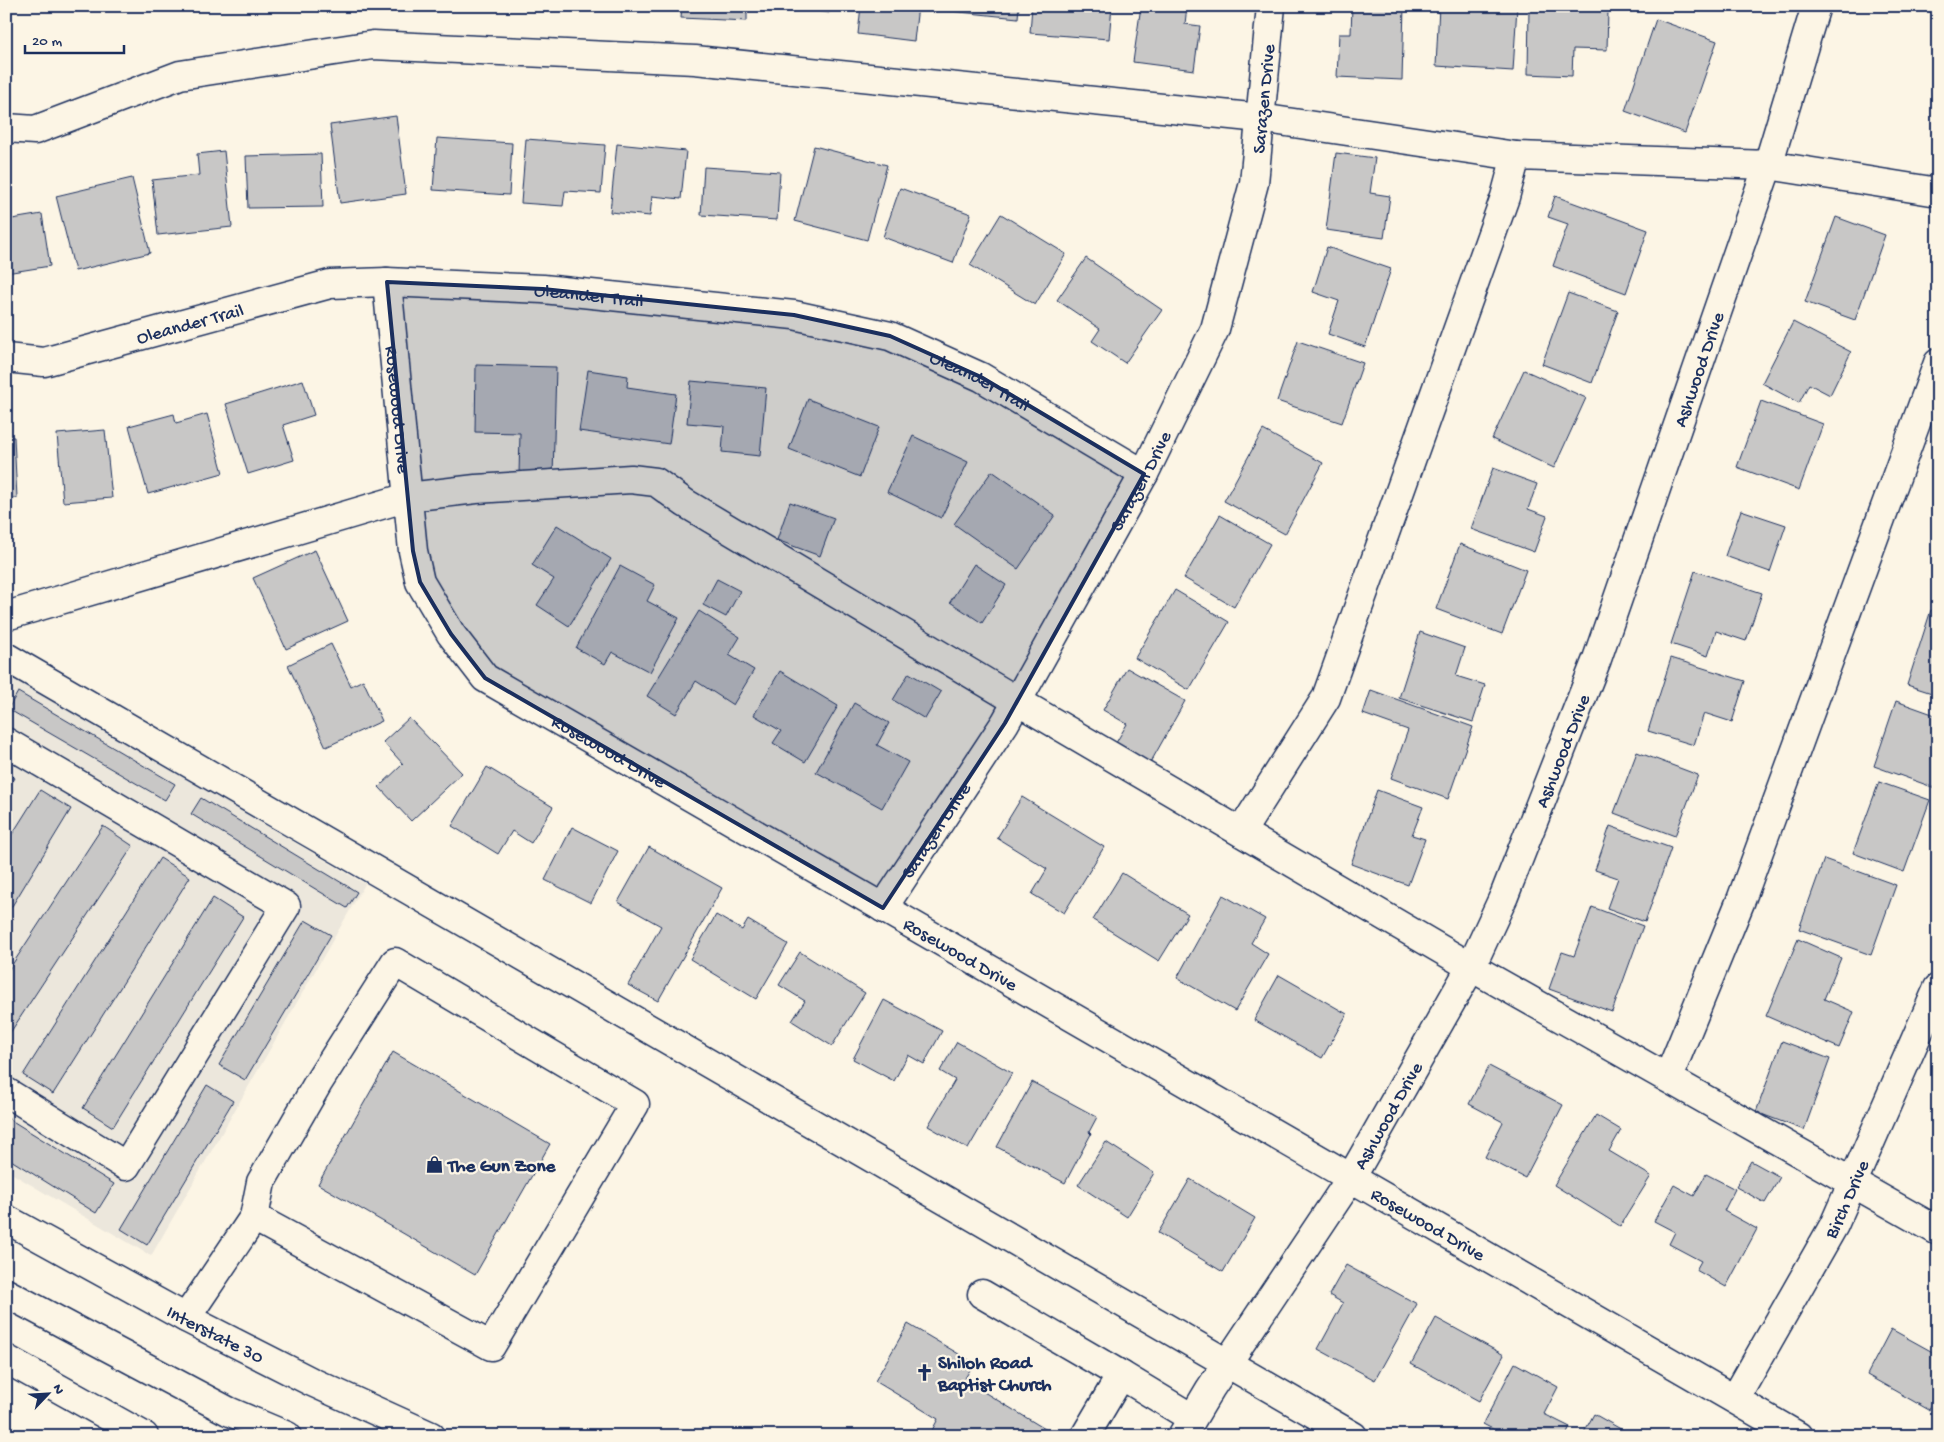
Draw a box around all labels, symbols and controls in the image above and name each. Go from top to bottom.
scale bar [25,22,124,54]
text: 20 m [32,33,62,51]
street label: Sarazen Drive [1249,43,1282,155]
street label: Oleander Trail [533,281,645,314]
street label: Oleander Trail [134,300,247,351]
street label: Ashwood Drive [1670,309,1731,431]
street label: Rosewood Drive [378,345,413,475]
street label: Oleander Trail [925,347,1033,418]
street label: Sarazen Drive [1106,428,1178,536]
street label: Ashwood Drive [1532,691,1597,812]
street label: Rosewood Drive [547,711,669,795]
street label: Sarazen Drive [898,779,978,884]
street label: Rosewood Drive [898,914,1021,998]
street label: Ashwood Drive [1350,1059,1430,1175]
shop icon: The Gun Zone [424,1154,444,1174]
place label: The Gun Zone [446,1156,556,1179]
street label: Birch Drive [1820,1157,1876,1244]
street label: Rosewood Drive [1366,1184,1489,1268]
street label: Interstate 30 [162,1302,267,1371]
place label: Shiloh Road Baptist Church [937,1353,1052,1398]
church icon: Shiloh Road Baptist Church [914,1362,934,1382]
north arrow [22,1370,72,1420]
text: N [48,1382,67,1397]

